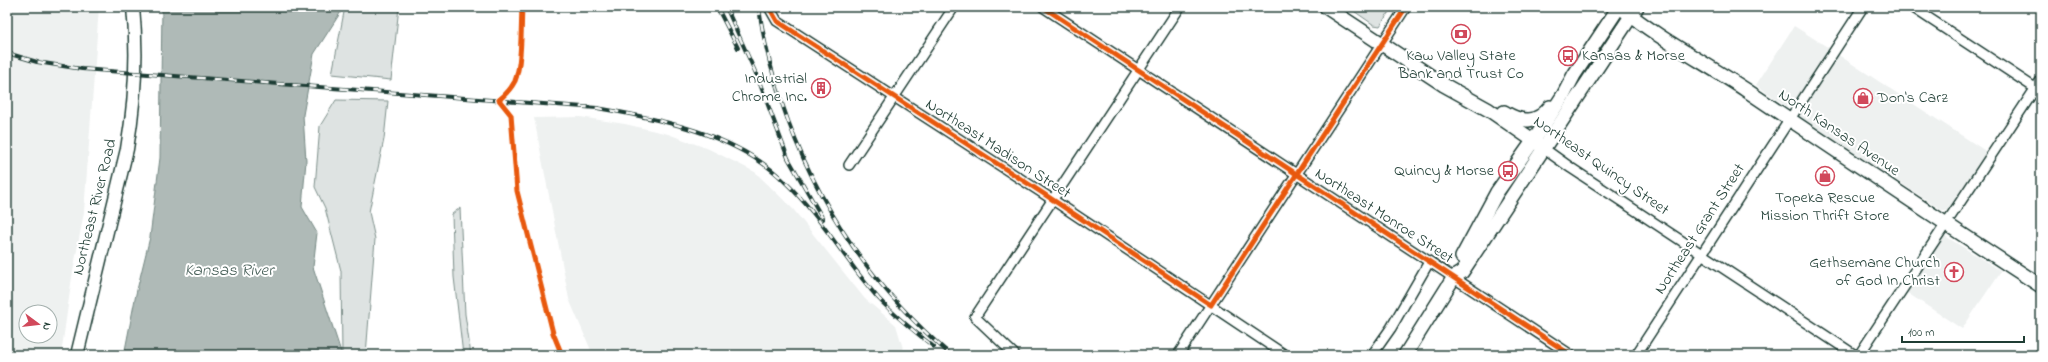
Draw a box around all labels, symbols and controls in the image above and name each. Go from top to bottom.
bank icon: Kaw Valley State Bank and Trust Co [1450,23,1472,45]
place label: Kaw Valley State Bank and Trust Co [1397,44,1524,86]
place label: Kansas & Morse [1582,44,1686,68]
bus stop icon: Kansas & Morse [1557,45,1579,67]
place label: Industrial Chrome Inc. [732,67,807,109]
building icon: Industrial Chrome Inc. [810,77,832,99]
street label: North Kansas Avenue [1773,83,1905,183]
place label: Don's Carz [1876,86,1948,110]
shop icon: Don's Carz [1852,87,1874,109]
street label: Northeast Madison Street [920,93,1076,206]
street label: Northeast Quincy Street [1528,110,1674,222]
street label: Northeast River Road [66,136,124,278]
street label: Northeast Grant Street [1649,158,1752,299]
place label: Quincy & Morse [1394,159,1495,183]
bus stop icon: Quincy & Morse [1497,160,1519,182]
street label: Northeast Monroe Street [1310,162,1459,270]
shop icon: Topeka Rescue Mission Thrift Store [1814,165,1836,187]
place label: Topeka Rescue Mission Thrift Store [1761,186,1890,228]
place label: Gethsemane Church of God In Christ [1809,251,1941,293]
water label: Kansas River [185,258,276,283]
church icon: Gethsemane Church of God In Christ [1943,261,1965,283]
north arrow [18,304,58,344]
scale bar [1902,318,2024,344]
text: N [38,321,55,332]
text: 100 m [1908,324,1935,342]

